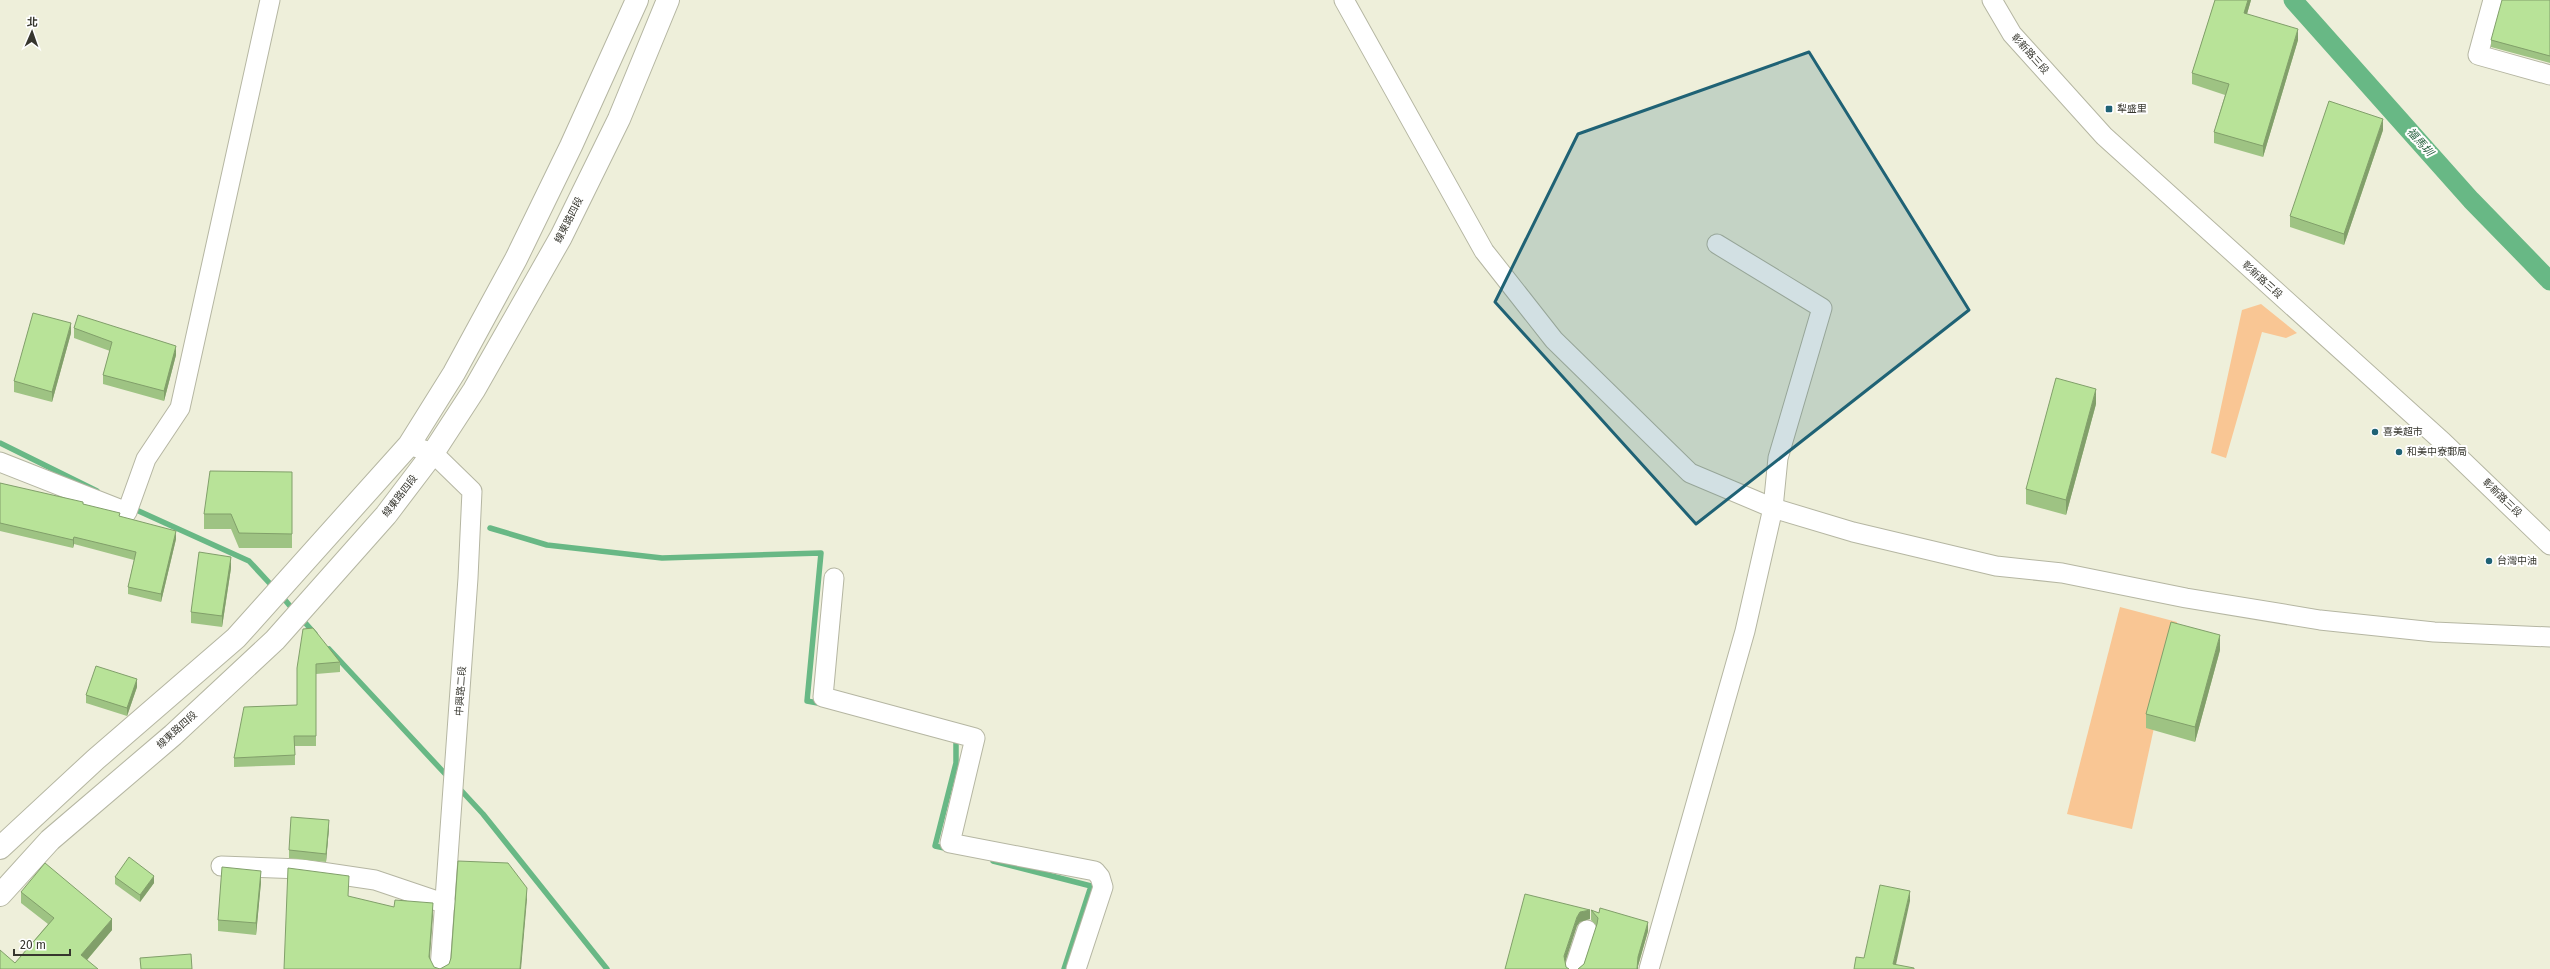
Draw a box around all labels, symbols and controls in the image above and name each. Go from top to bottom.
north arrow [12,12,52,52]
text: 北 [27,16,38,29]
street label: 彰新路三段 [2009,31,2051,77]
place label: 犁盛里 [2117,103,2147,115]
marker: 犁盛里 [2104,104,2114,114]
water label: 福馬圳 [2404,125,2437,160]
street label: 線東路四段 [552,195,586,245]
street label: 彰新路三段 [2239,259,2285,301]
place label: 喜美超市 [2383,426,2423,438]
marker: 喜美超市 [2370,427,2380,437]
place label: 和美中寮郵局 [2407,446,2467,458]
marker: 和美中寮郵局 [2394,447,2404,457]
street label: 線東路四段 [380,473,420,519]
street label: 彰新路三段 [2480,476,2524,520]
place label: 台灣中油 [2497,555,2537,567]
marker: 台灣中油 [2484,556,2494,566]
street label: 中興路二段 [453,666,469,716]
street label: 線東路四段 [154,709,200,751]
scale bar [14,931,70,957]
text: 20 m [20,938,46,952]

